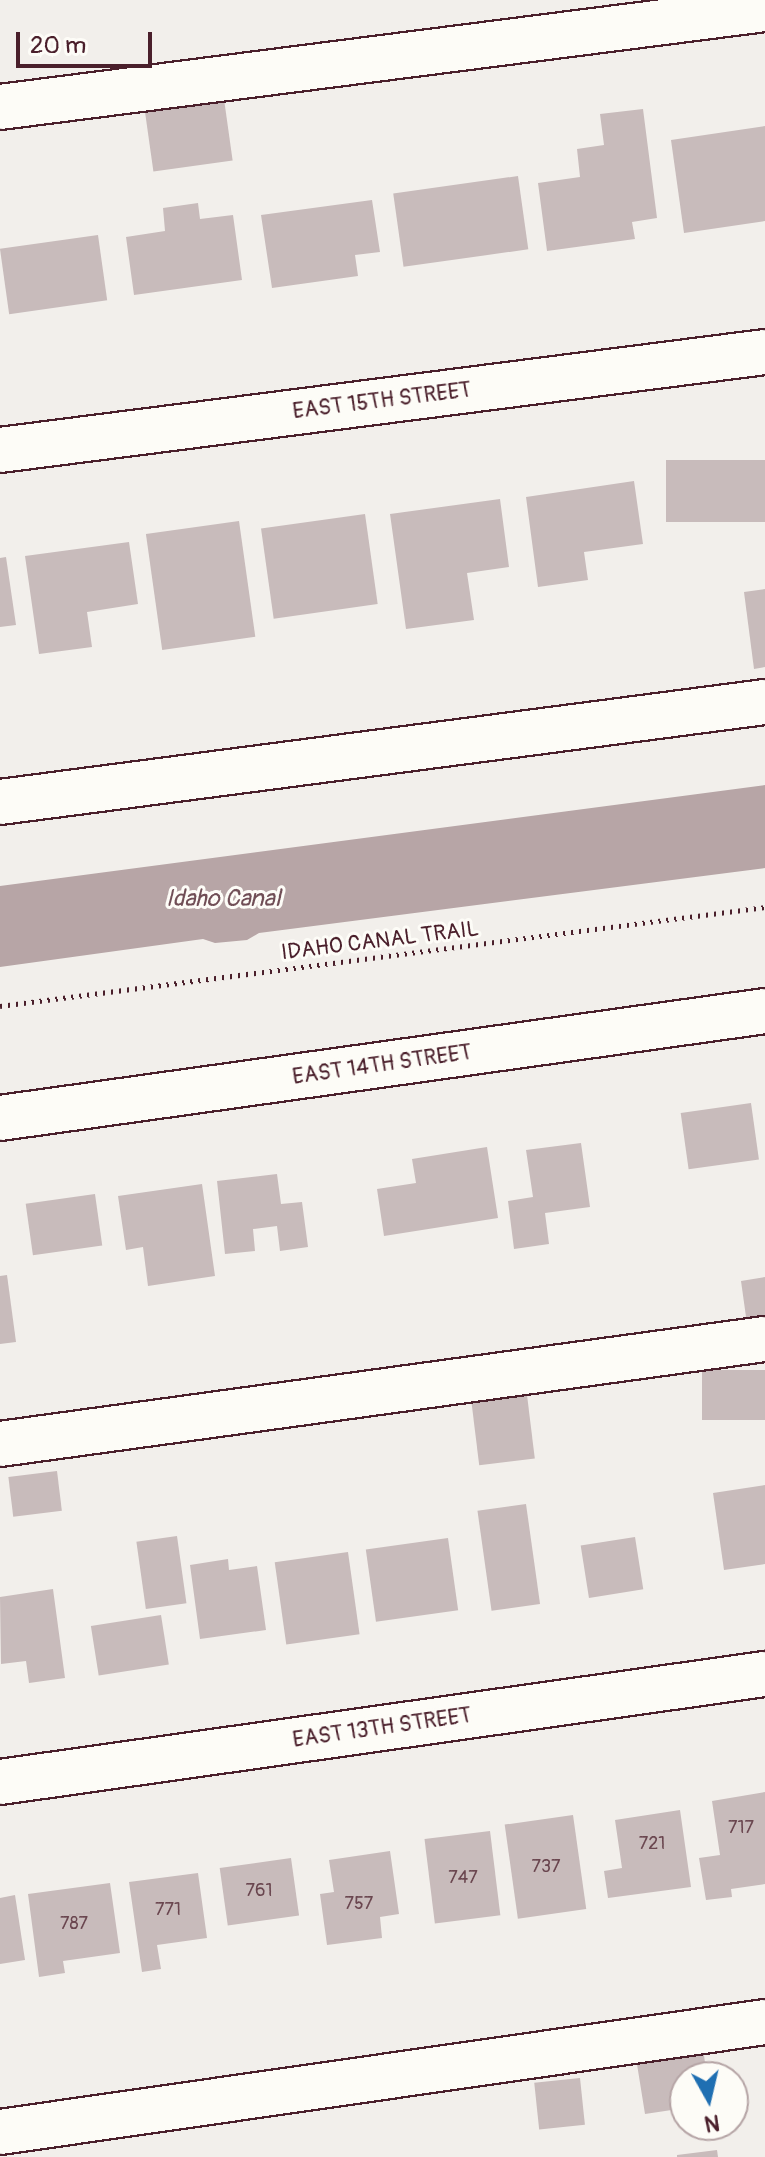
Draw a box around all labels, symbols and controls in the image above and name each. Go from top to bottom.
scale bar [20,16,156,66]
text: 20 m [30,31,86,60]
street label: EAST 15TH STREET [291,377,473,425]
water label: Idaho Canal [166,885,280,913]
street label: IDAHO CANAL TRAIL [280,916,480,966]
street label: EAST 14TH STREET [291,1039,473,1091]
street label: EAST 13TH STREET [291,1702,473,1754]
house number: 717 [728,1817,754,1839]
house number: 721 [639,1833,665,1855]
house number: 737 [531,1856,561,1878]
house number: 747 [448,1867,478,1889]
house number: 761 [245,1880,273,1902]
house number: 757 [345,1893,373,1915]
house number: 771 [155,1899,181,1921]
house number: 787 [60,1913,88,1935]
north arrow [669,2061,749,2141]
text: N [703,2108,721,2138]

